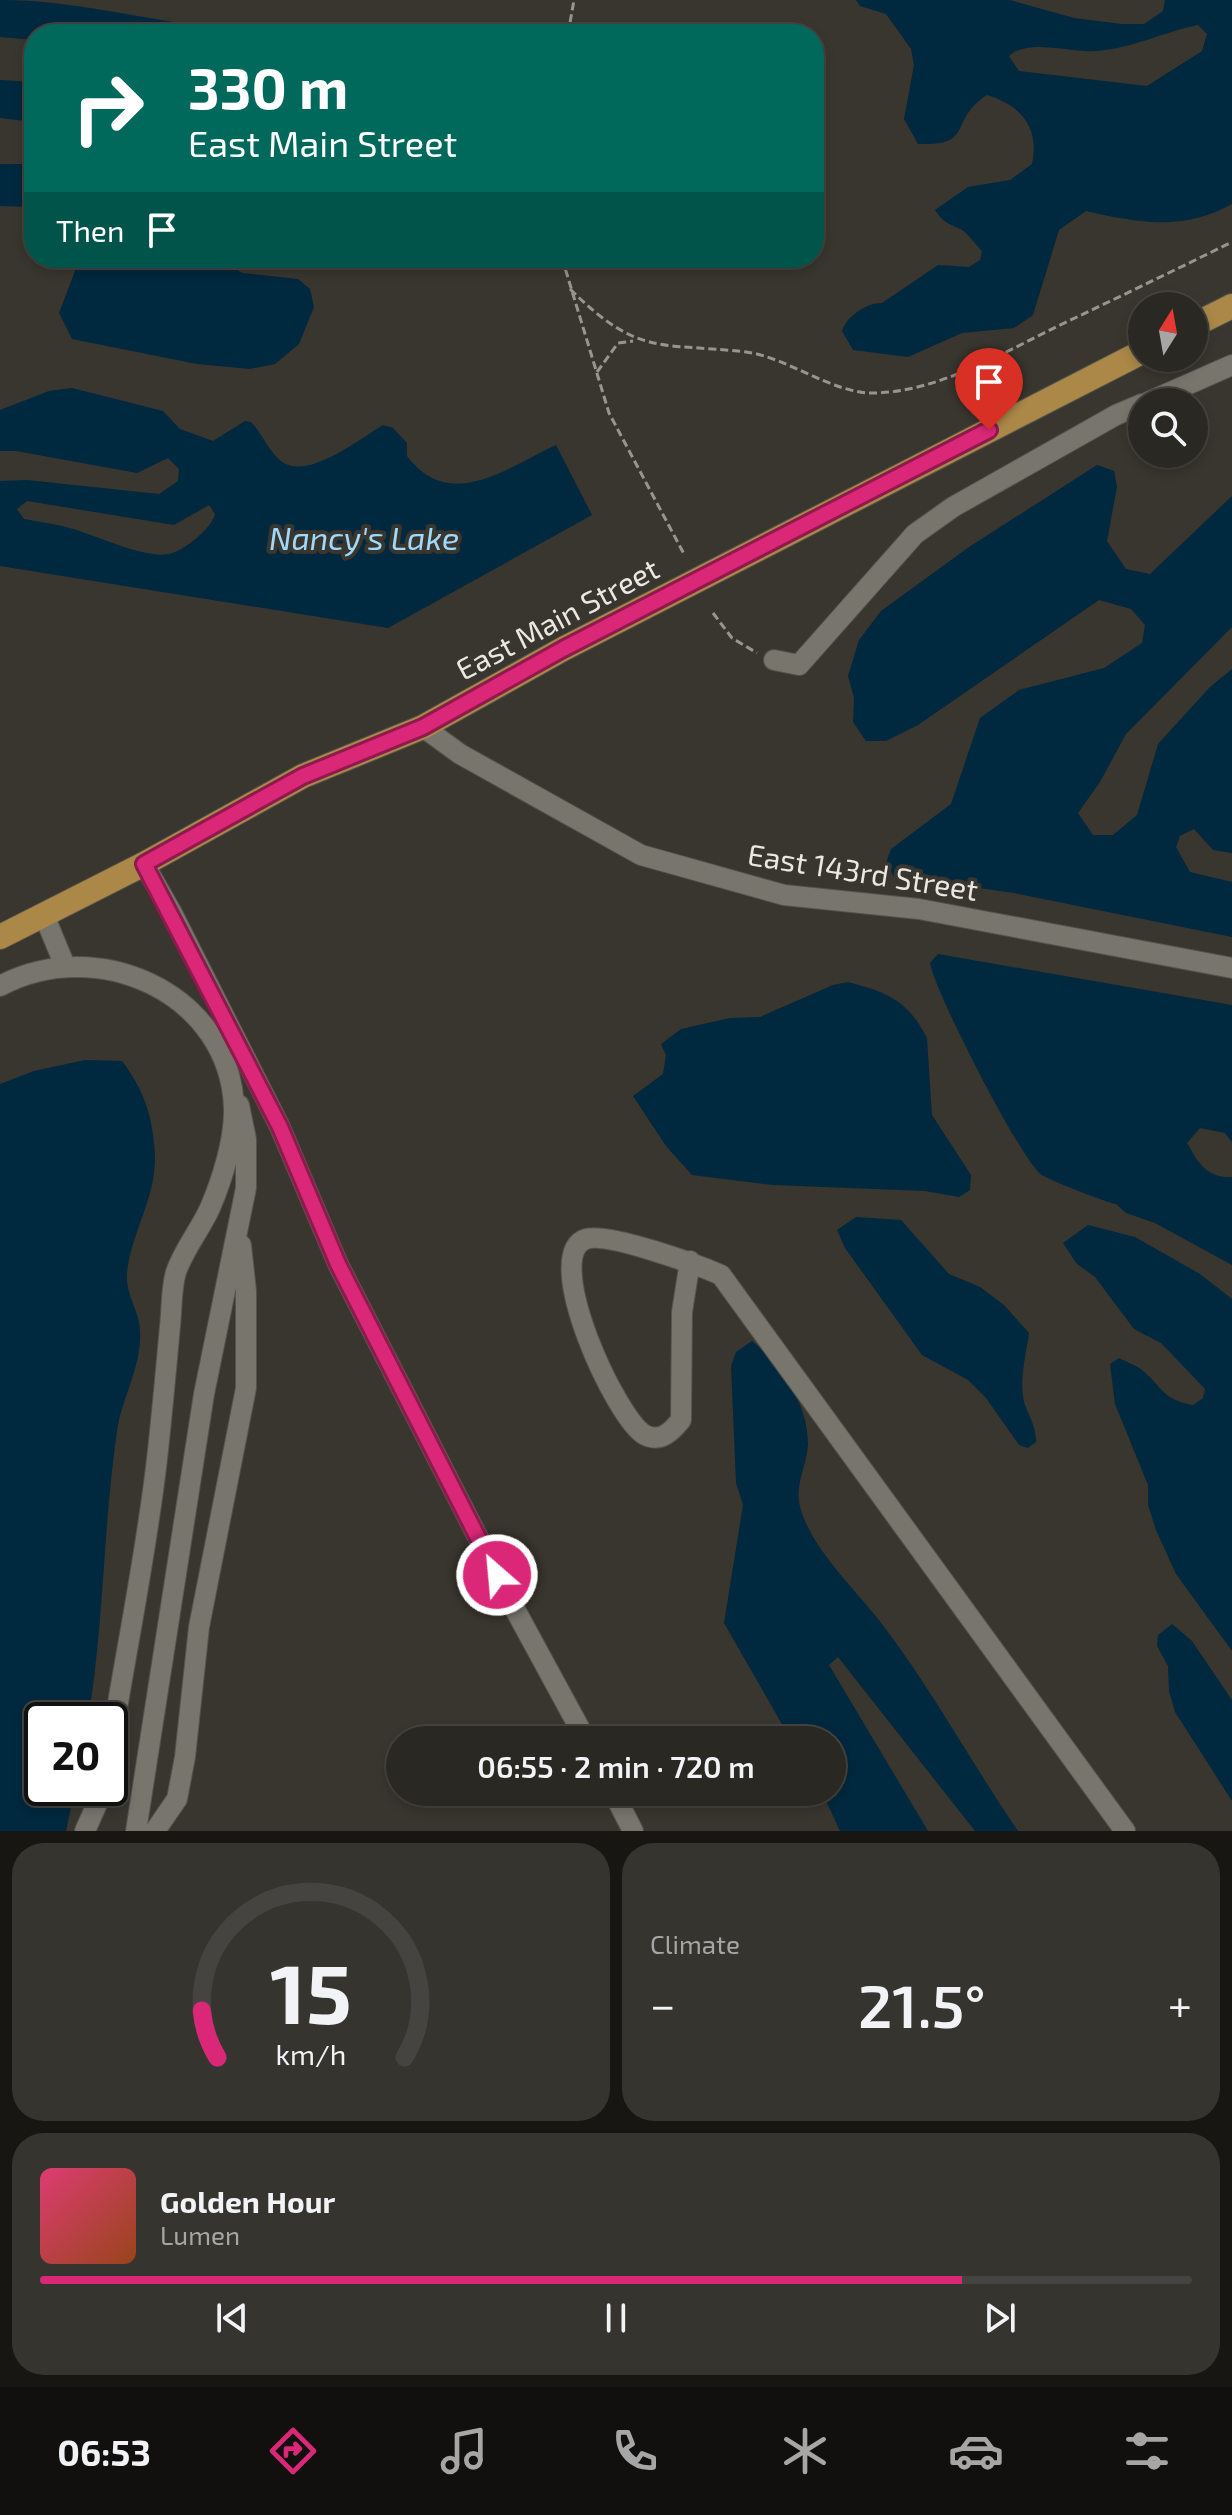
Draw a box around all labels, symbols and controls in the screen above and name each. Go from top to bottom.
text: 330 m [188,53,348,120]
icon: right [56,56,160,160]
text: East Main Street [188,121,457,164]
icon: arrive [140,208,184,252]
text: Then [56,212,124,248]
north arrow [1128,292,1208,372]
map controls [1128,292,1208,468]
pin [955,348,1023,430]
icon: arrive [967,360,1011,404]
button: search [1128,388,1208,468]
water label: Nancy's Lake [269,518,459,557]
street label: East Main Street [450,549,664,687]
street label: East 143rd Street [745,835,981,907]
position arrow [455,1533,539,1617]
speed limit sign: 20 [24,1702,128,1806]
text: 06:55 · 2 min · 720 m [477,1748,755,1784]
text: Climate [650,1928,740,1959]
text: 15 [270,1941,352,2041]
text: 21.5° [858,1968,986,2040]
text: − [650,1977,676,2030]
text: + [1168,1977,1192,2030]
text: km/h [276,2036,346,2071]
text: Golden Hour [160,2183,335,2219]
text: Lumen [160,2219,240,2250]
icon: previous [210,2296,254,2340]
icon: pause [594,2296,638,2340]
icon: next [978,2296,1022,2340]
icon: directions [265,2423,321,2479]
icon: music [436,2423,492,2479]
icon: phone [607,2423,663,2479]
icon: climate [777,2423,833,2479]
icon: car [948,2423,1004,2479]
icon: filters [1119,2423,1175,2479]
text: 06:53 [57,2430,151,2473]

